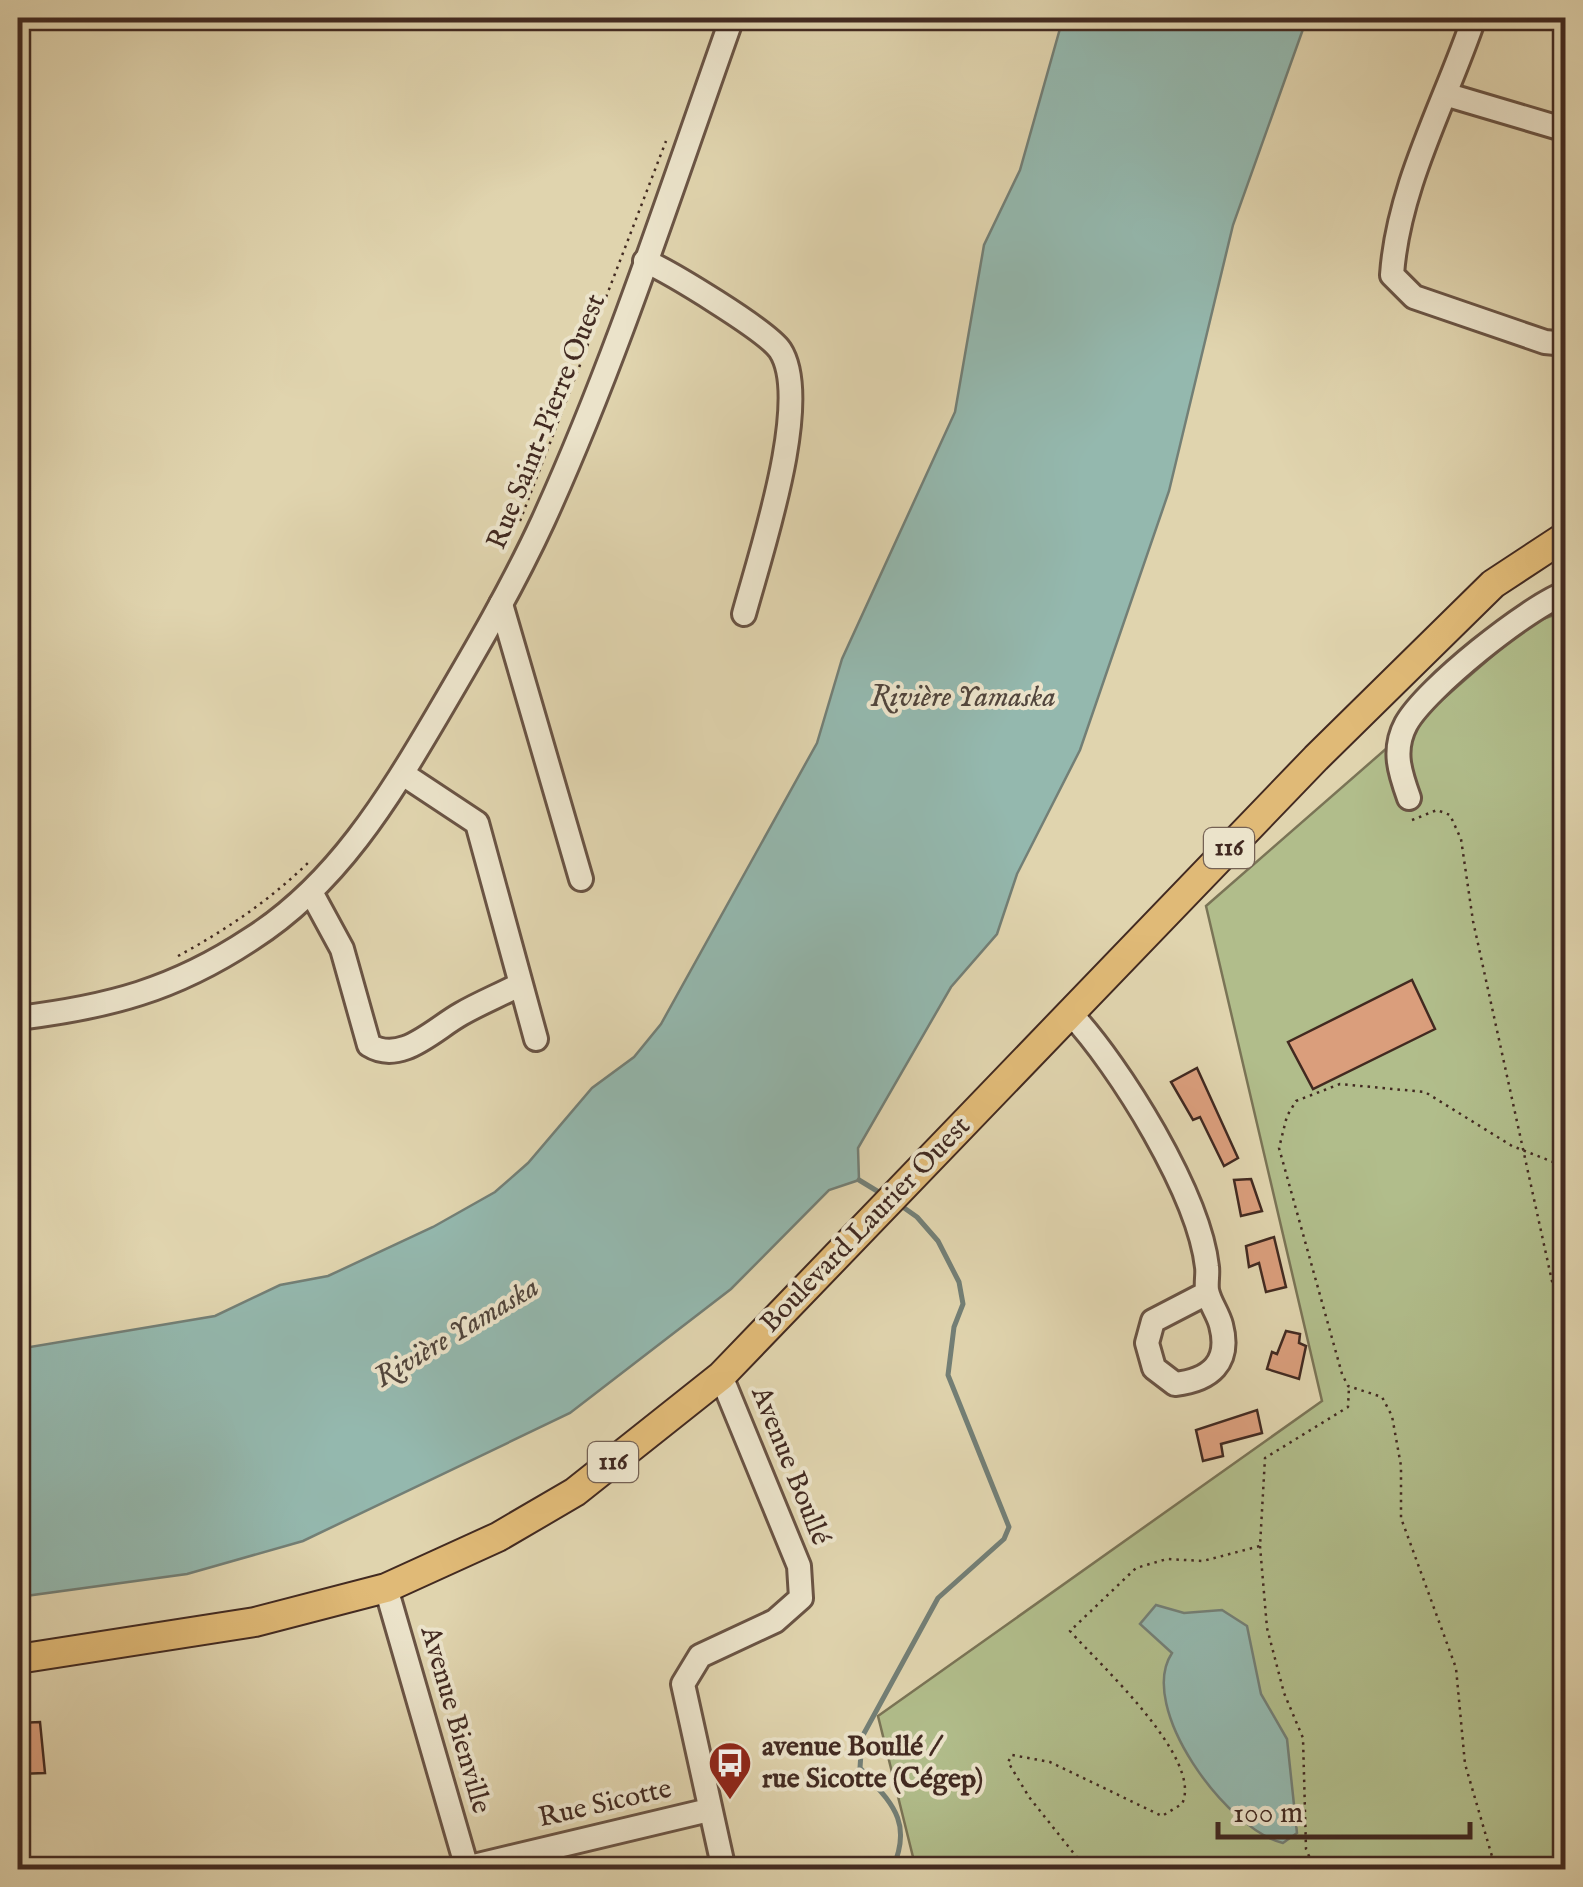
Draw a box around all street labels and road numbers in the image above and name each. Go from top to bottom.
street label: Rue Saint-Pierre Ouest [480,289,614,555]
road number: 116 [1204,828,1254,868]
street label: Boulevard Laurier Ouest [754,1109,979,1341]
street label: Avenue Boullé [742,1381,838,1550]
road number: 116 [588,1442,638,1482]
street label: Avenue Bienville [411,1621,498,1818]
street label: Rue Sicotte [535,1772,675,1836]

